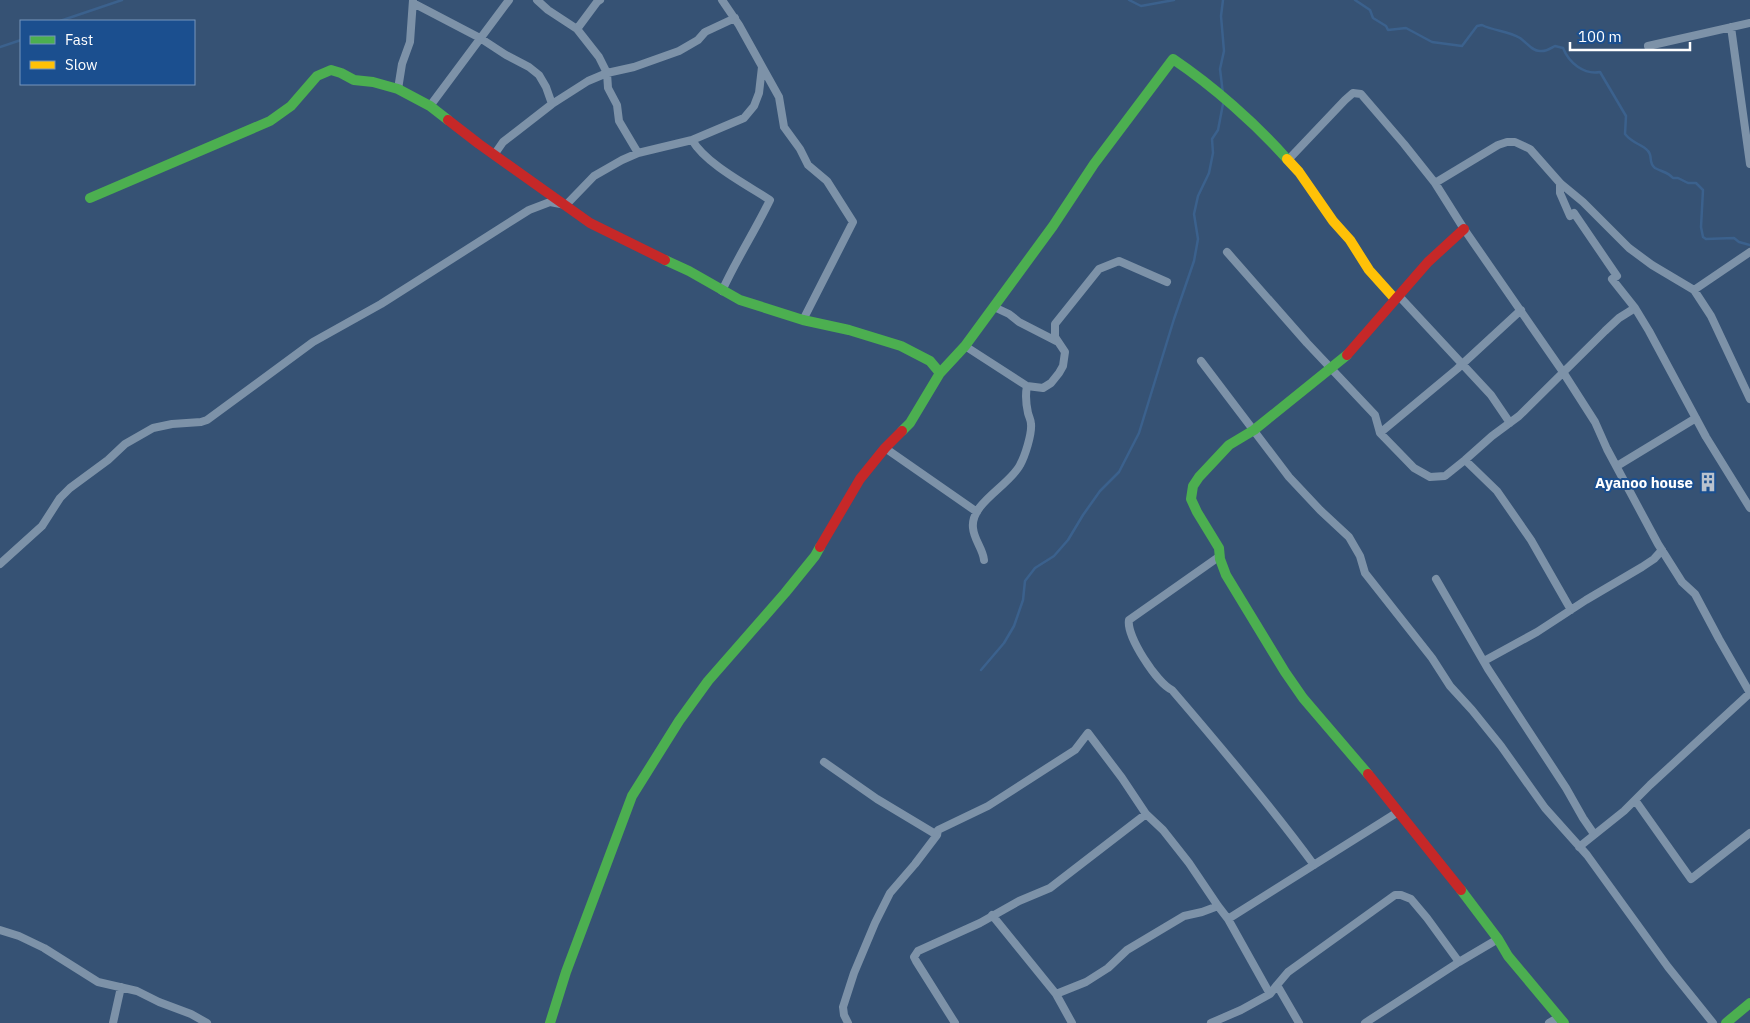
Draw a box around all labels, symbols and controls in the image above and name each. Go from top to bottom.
legend [20,20,195,85]
scale bar [1570,20,1690,52]
text: 100 m [1578,27,1622,46]
text: Fast [65,30,93,49]
text: Slow [65,55,98,74]
building icon: Ayanoo house [1697,471,1719,493]
place label: Ayanoo house [1595,473,1693,492]

